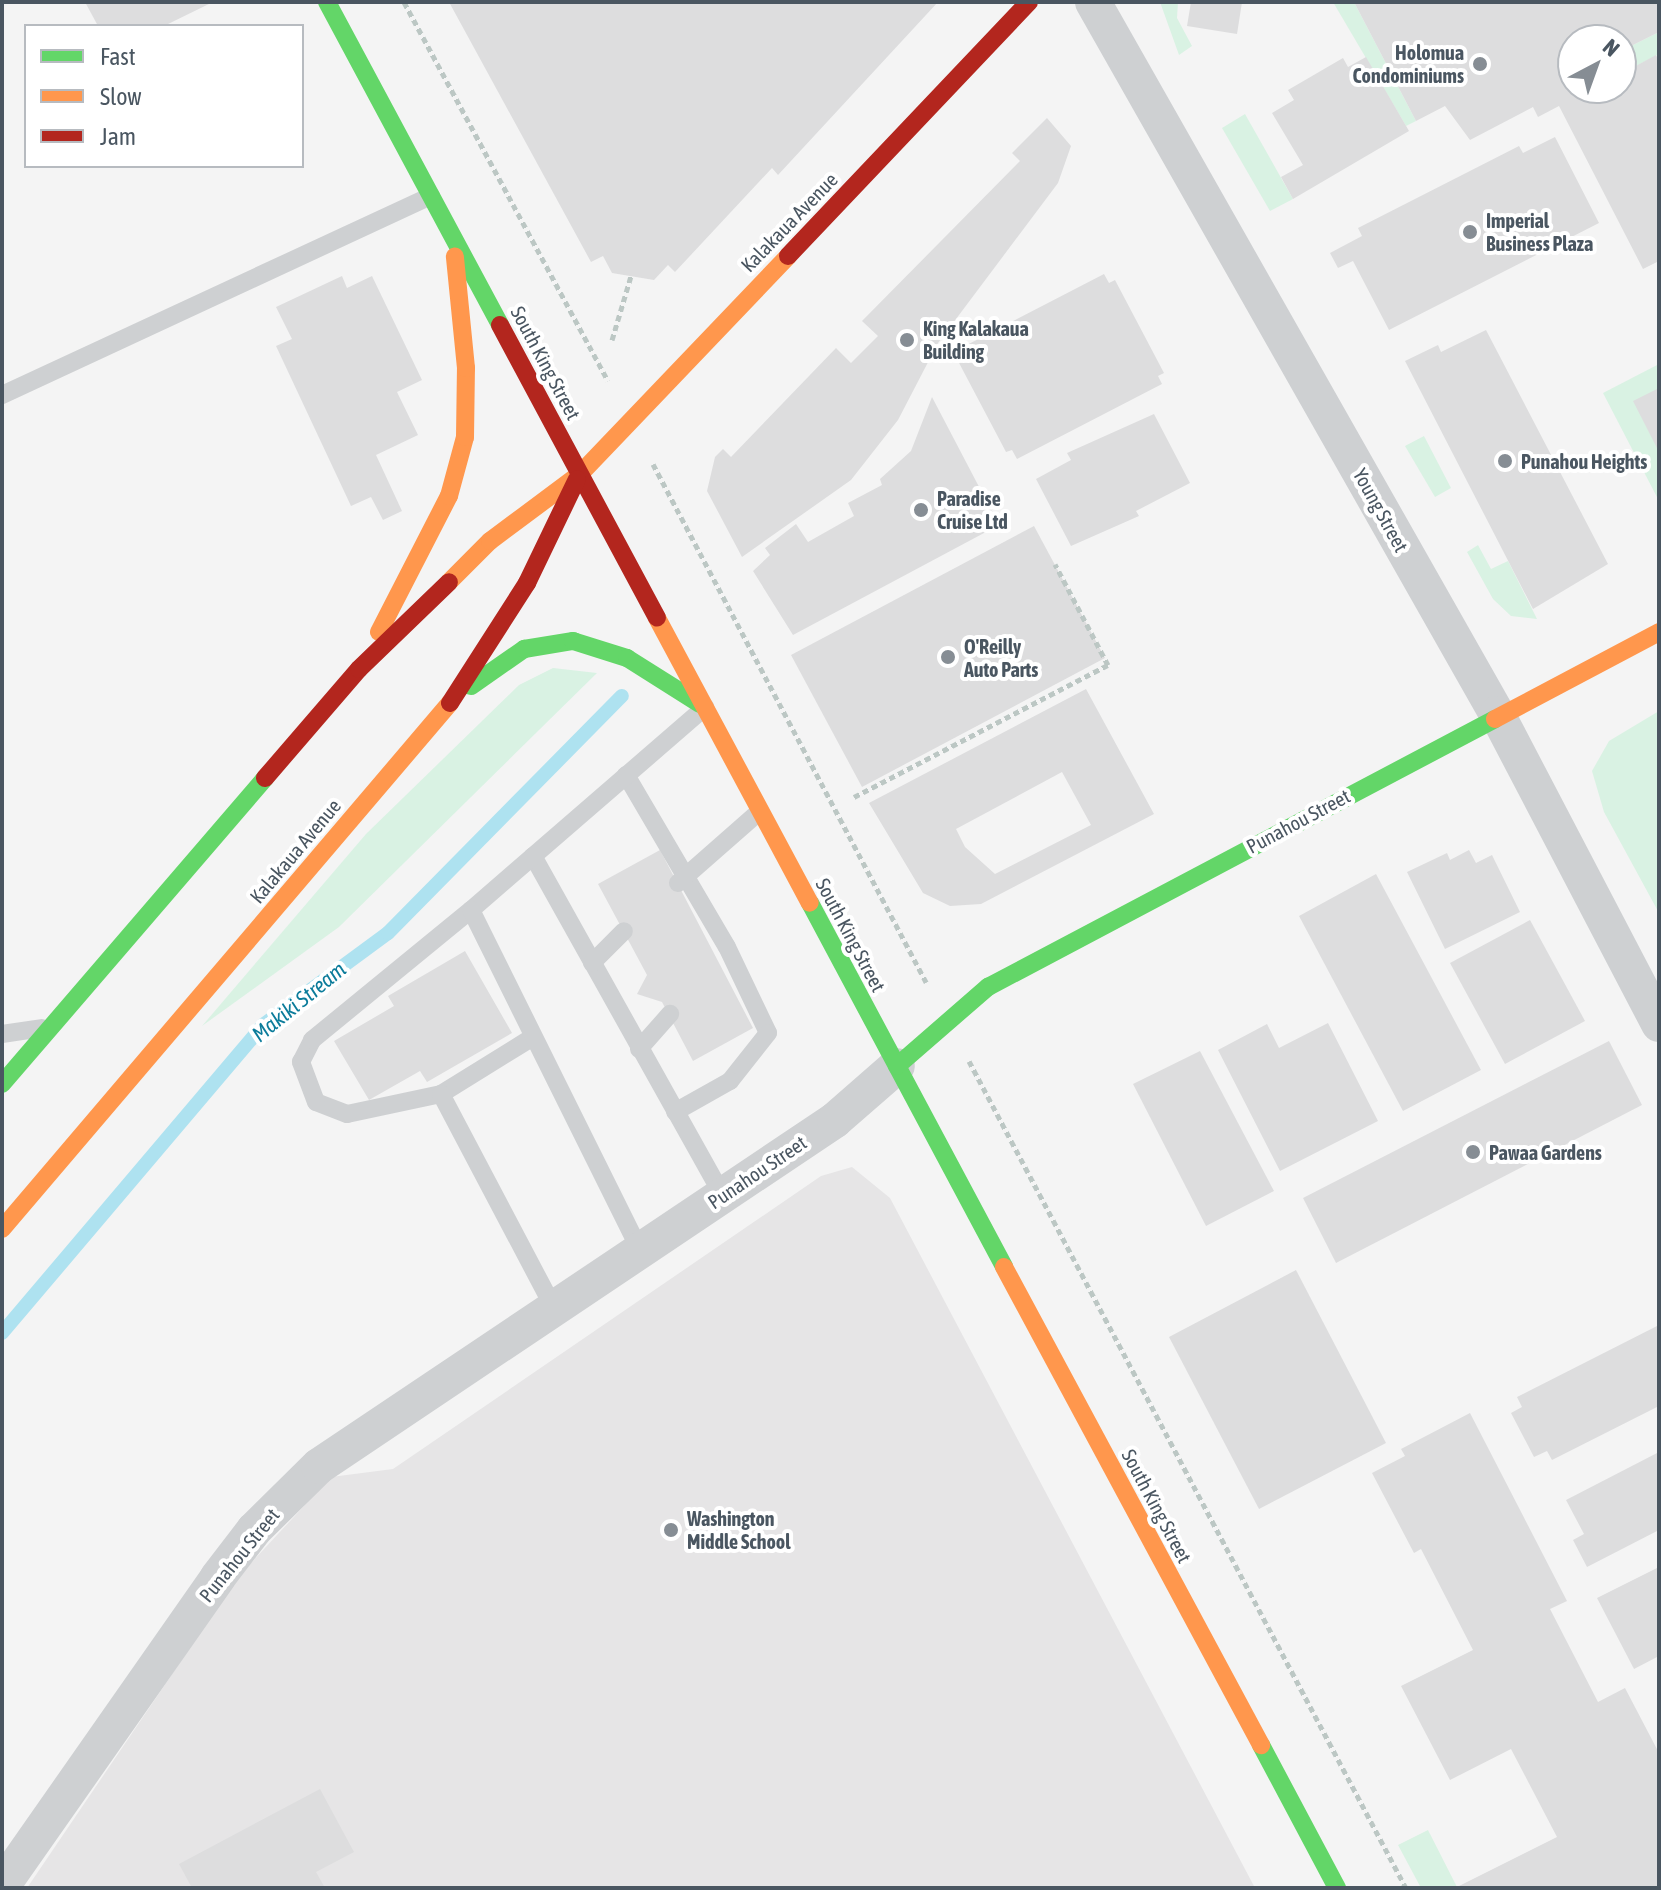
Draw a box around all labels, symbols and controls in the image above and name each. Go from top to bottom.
legend [24,24,304,168]
north arrow [1557,24,1637,104]
text: N [1598,33,1625,61]
place label: Holomua Condominiums [1353,40,1464,87]
text: Fast [100,43,136,70]
marker: Holomua Condominiums [1471,55,1489,73]
text: Slow [100,83,142,110]
text: Jam [100,123,136,150]
street label: Kalakaua Avenue [736,167,842,277]
place label: Imperial Business Plaza [1486,208,1593,255]
marker: Imperial Business Plaza [1461,223,1479,241]
street label: South King Street [506,302,586,424]
place label: King Kalakaua Building [923,316,1029,363]
marker: King Kalakaua Building [898,331,916,349]
place label: Punahou Heights [1521,449,1647,473]
marker: Punahou Heights [1496,452,1514,470]
street label: Young Street [1348,464,1414,556]
place label: Paradise Cruise Ltd [937,486,1008,533]
marker: Paradise Cruise Ltd [912,501,930,519]
place label: O'Reilly Auto Parts [964,634,1038,681]
marker: O'Reilly Auto Parts [939,648,957,666]
street label: Punahou Street [1242,784,1354,858]
street label: Kalakaua Avenue [245,794,345,908]
street label: South King Street [811,874,891,996]
water label: Makiki Stream [247,956,351,1048]
street label: Punahou Street [703,1130,811,1214]
place label: Pawaa Gardens [1489,1140,1602,1164]
marker: Pawaa Gardens [1464,1143,1482,1161]
street label: South King Street [1117,1445,1197,1567]
street label: Punahou Street [194,1503,284,1607]
place label: Washington Middle School [687,1506,790,1553]
marker: Washington Middle School [662,1521,680,1539]

